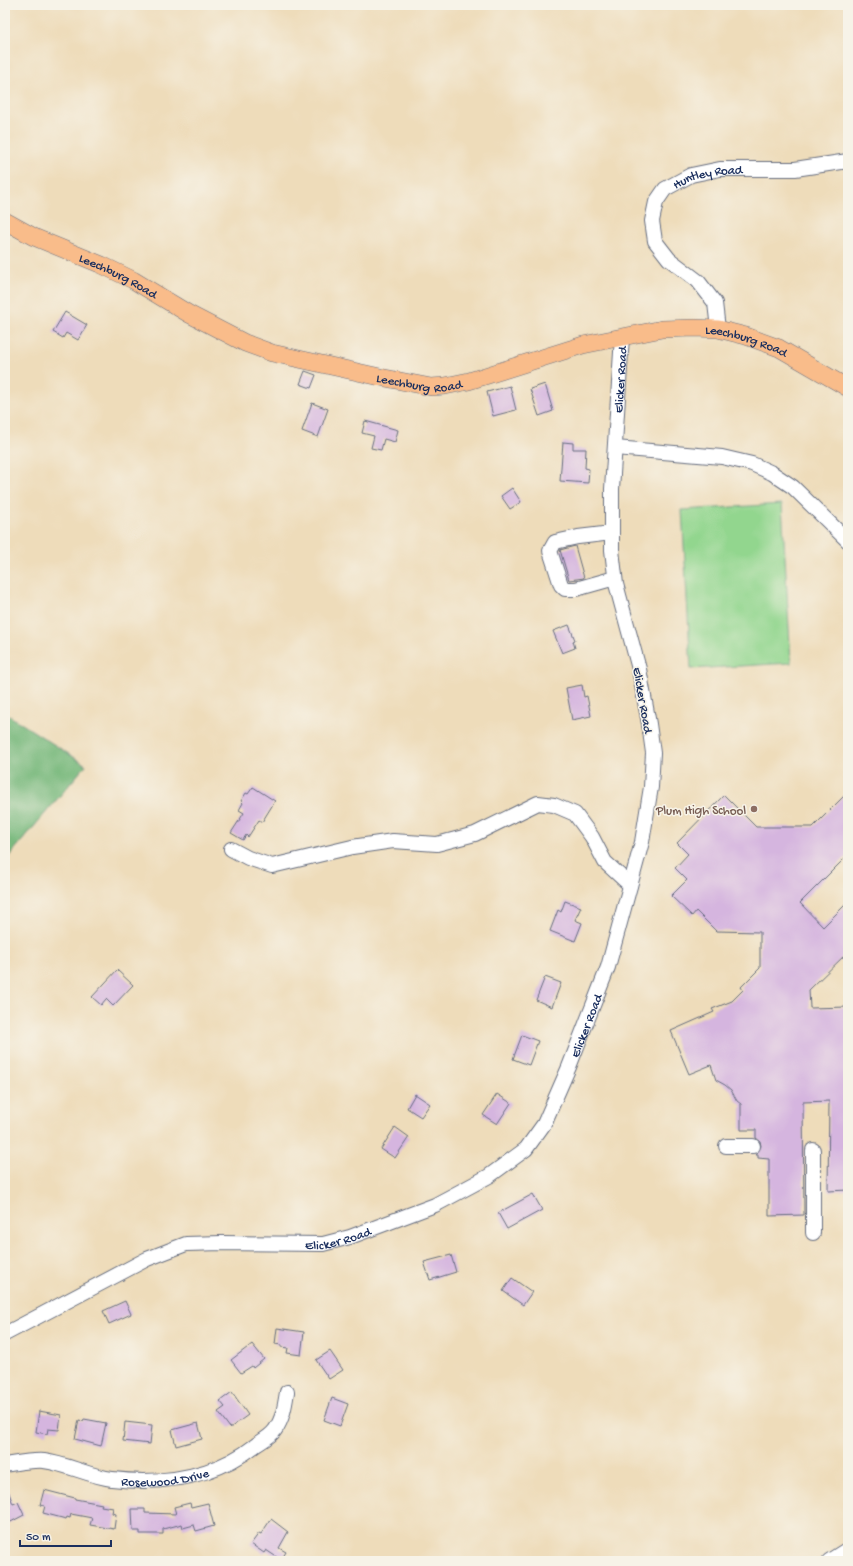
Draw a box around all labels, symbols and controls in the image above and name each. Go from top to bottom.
street label: Huntley Road [671,164,744,193]
street label: Leechburg Road [76,251,161,304]
street label: Leechburg Road [705,323,791,362]
street label: Elicker Road [612,345,631,414]
street label: Leechburg Road [375,371,465,397]
street label: Elicker Road [628,666,655,736]
place label: Plum High School [655,804,746,819]
marker: Plum High School [749,804,759,814]
street label: Elicker Road [568,991,607,1060]
street label: Elicker Road [305,1224,375,1254]
street label: Rosewood Drive [121,1466,211,1491]
scale bar [20,1522,111,1548]
text: 50 m [26,1531,51,1545]

